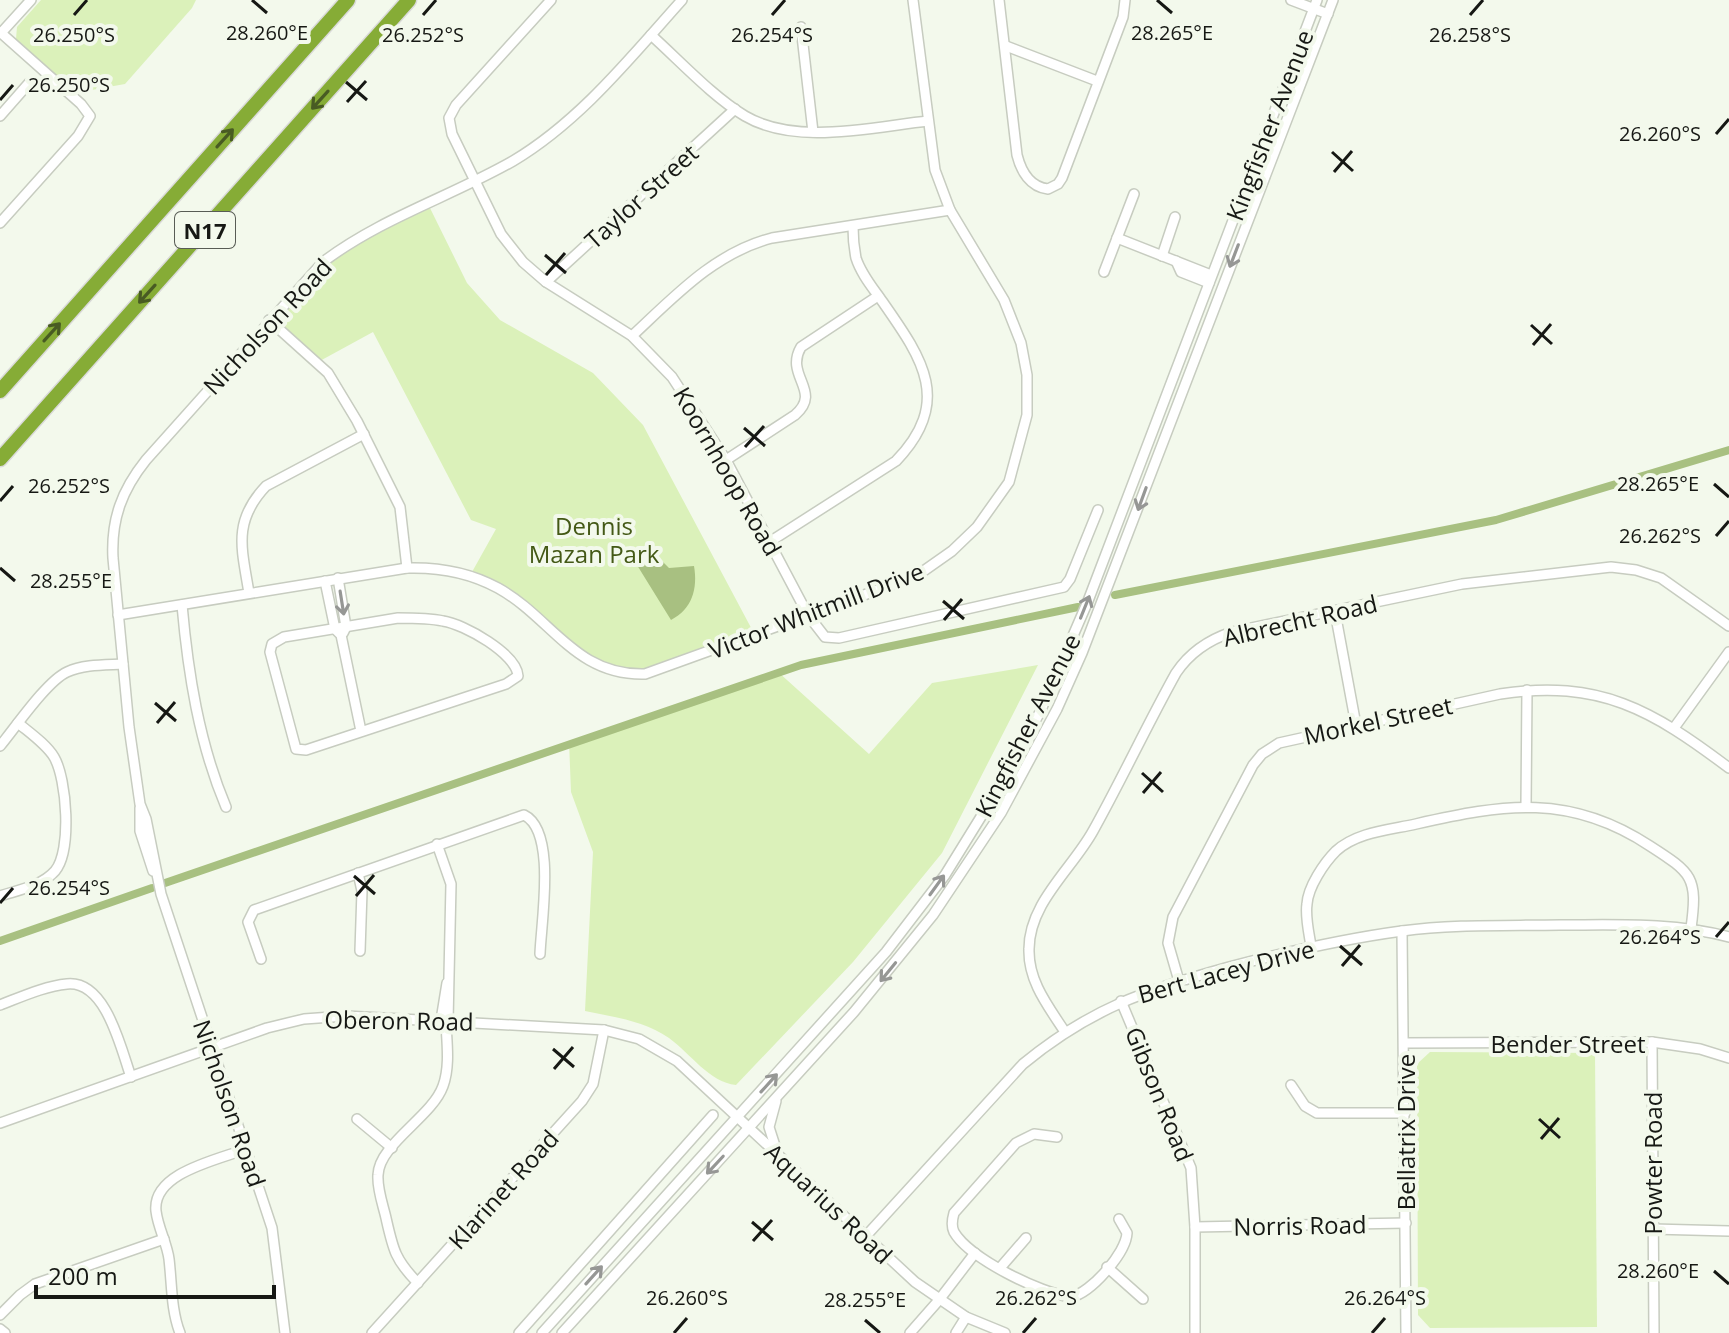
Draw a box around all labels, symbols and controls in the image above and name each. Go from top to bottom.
text: 28.260°E [226,19,308,46]
text: 28.265°E [1131,19,1213,46]
text: 26.250°S [33,21,115,48]
text: 26.252°S [382,21,464,48]
text: 26.254°S [731,21,813,48]
text: 26.258°S [1429,21,1511,48]
street label: Kingfisher Avenue [1217,25,1321,225]
text: 26.250°S [28,71,110,98]
one-way arrow [311,90,329,110]
text: 26.260°S [1619,120,1701,147]
one-way arrow [216,129,234,149]
street label: Taylor Street [577,136,705,256]
road number: N17 [175,212,235,248]
one-way arrow [1226,243,1240,268]
street label: Nicholson Road [195,251,339,401]
one-way arrow [139,284,157,304]
one-way arrow [43,323,61,343]
street label: Koornhoop Road [666,381,790,561]
text: 28.265°E [1617,470,1699,497]
text: 26.252°S [28,472,110,499]
one-way arrow [1134,486,1148,511]
park label: Dennis Mazan Park [529,509,660,570]
text: 26.262°S [1619,522,1701,549]
street label: Victor Whitmill Drive [704,554,928,666]
text: 28.255°E [30,567,112,594]
street label: Albrecht Road [1220,586,1380,654]
one-way arrow [335,590,350,615]
one-way arrow [1079,595,1094,620]
street label: Kingfisher Avenue [966,628,1088,822]
street label: Morkel Street [1301,688,1455,752]
text: 26.254°S [28,874,110,901]
one-way arrow [928,875,945,896]
text: 26.264°S [1619,923,1701,950]
street label: Bert Lacey Drive [1134,932,1318,1010]
one-way arrow [879,961,897,982]
street label: Oberon Road [324,1002,474,1038]
street label: Nicholson Road [186,1015,274,1191]
street label: Gibson Road [1118,1022,1202,1166]
street label: Bender Street [1491,1027,1645,1060]
street label: Bellatrix Drive [1389,1054,1422,1210]
one-way arrow [760,1074,778,1094]
street label: Powter Road [1636,1092,1669,1234]
street label: Klarinet Road [440,1122,566,1256]
street label: Aquarius Road [758,1135,900,1271]
one-way arrow [706,1155,724,1175]
street label: Norris Road [1233,1207,1367,1243]
scale bar [36,1249,274,1299]
text: 28.260°E [1617,1257,1699,1284]
text: 200 m [48,1259,118,1292]
one-way arrow [585,1266,603,1286]
text: 26.260°S [646,1284,728,1311]
text: 26.262°S [995,1284,1077,1311]
text: 26.264°S [1344,1284,1426,1311]
text: 28.255°E [824,1286,906,1313]

